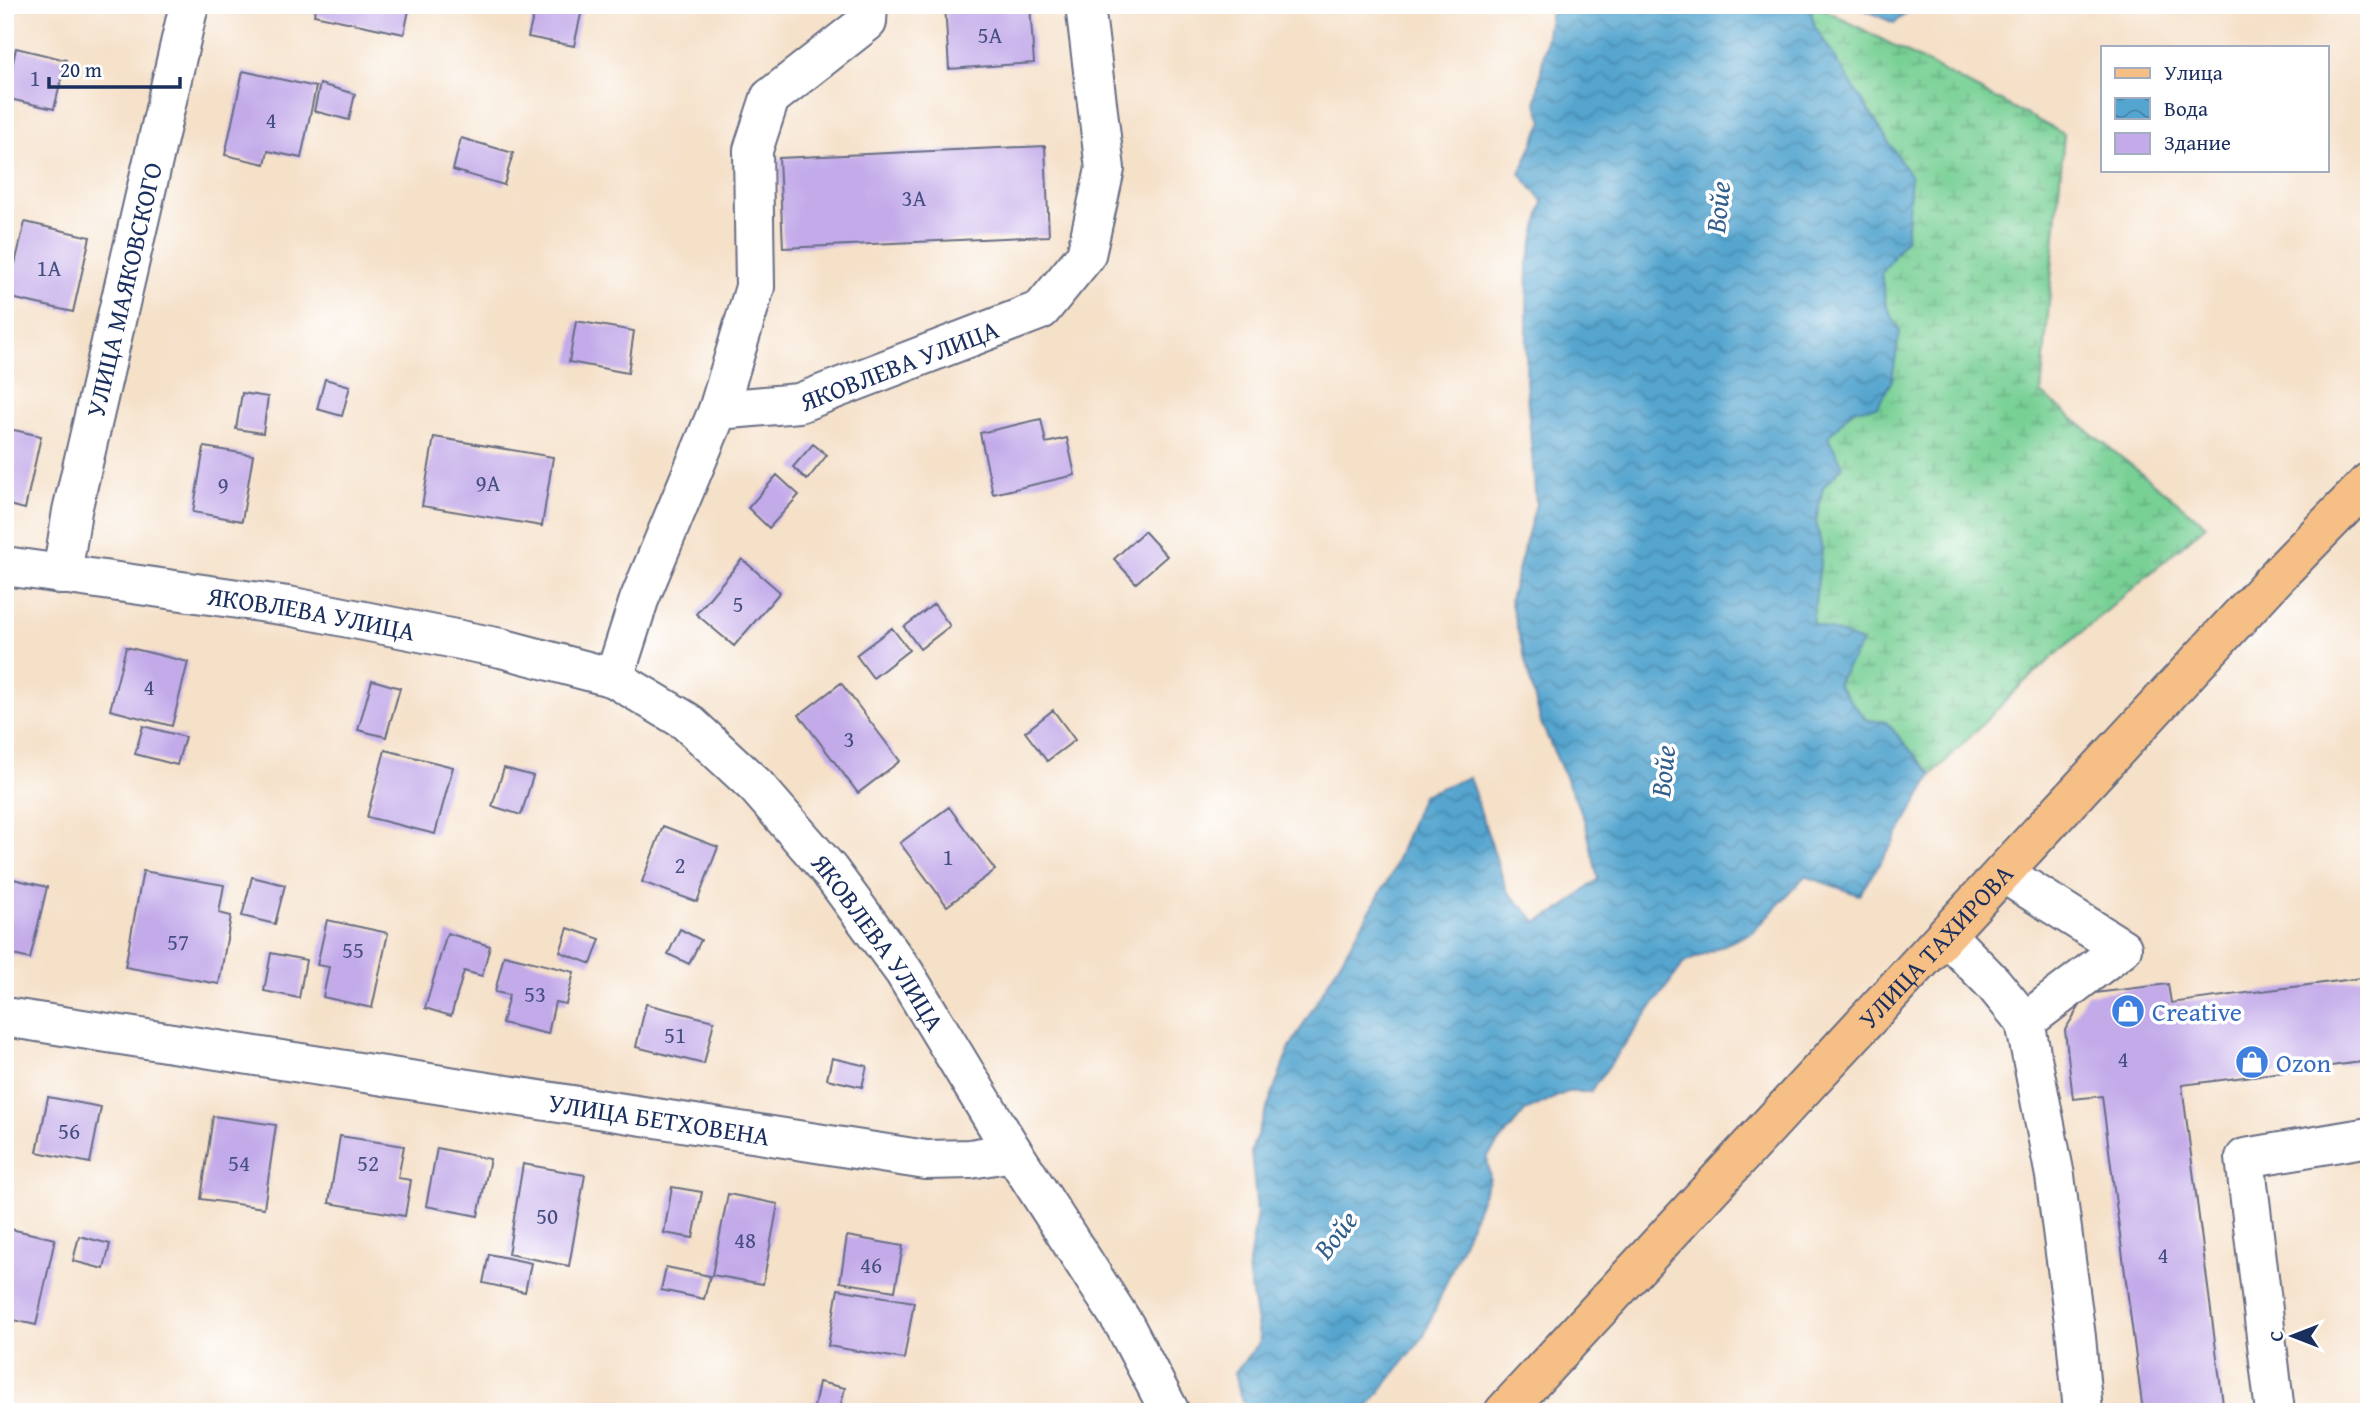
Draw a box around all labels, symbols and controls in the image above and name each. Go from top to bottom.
house number: 5А [977,18,1003,51]
scale bar [49,46,180,90]
legend [2101,46,2328,172]
text: 20 m [60,54,102,85]
text: Улица [2164,57,2223,88]
house number: 1 [29,61,41,94]
text: Вода [2164,93,2208,124]
house number: 4 [265,103,277,136]
text: Здание [2164,127,2231,158]
street label: УЛИЦА МАЯКОВСКОГО [75,158,172,421]
water label: Войе [1694,179,1740,236]
house number: 3А [901,181,927,214]
house number: 1А [36,251,62,284]
street label: ЯКОВЛЕВА УЛИЦА [793,309,1004,421]
house number: 9А [475,466,501,499]
house number: 9 [217,468,229,501]
street label: ЯКОВЛЕВА УЛИЦА [204,575,419,650]
house number: 5 [732,587,744,620]
house number: 4 [143,670,155,703]
house number: 3 [843,722,855,755]
water label: Войе [1639,743,1685,800]
house number: 1 [942,840,954,873]
street label: ЯКОВЛЕВА УЛИЦА [802,843,955,1039]
house number: 2 [674,848,686,881]
street label: УЛИЦА ТАХИРОВА [1849,854,2022,1037]
house number: 57 [167,925,189,958]
house number: 55 [342,933,364,966]
house number: 53 [524,977,546,1010]
shop icon: Creative [2109,992,2147,1030]
place label: Creative [2152,992,2242,1031]
house number: 51 [664,1018,686,1051]
house number: 4 [2117,1042,2129,1075]
shop icon: Ozon [2233,1043,2271,1081]
place label: Ozon [2276,1043,2331,1082]
street label: УЛИЦА БЕТХОВЕНА [546,1082,773,1155]
house number: 56 [58,1114,80,1147]
house number: 54 [228,1146,250,1179]
house number: 52 [357,1146,379,1179]
house number: 50 [536,1199,558,1232]
water label: Войе [1302,1201,1367,1268]
house number: 48 [734,1223,756,1256]
house number: 4 [2157,1238,2169,1271]
house number: 46 [860,1248,882,1281]
north arrow [2258,1302,2328,1372]
text: С [2262,1330,2290,1341]

